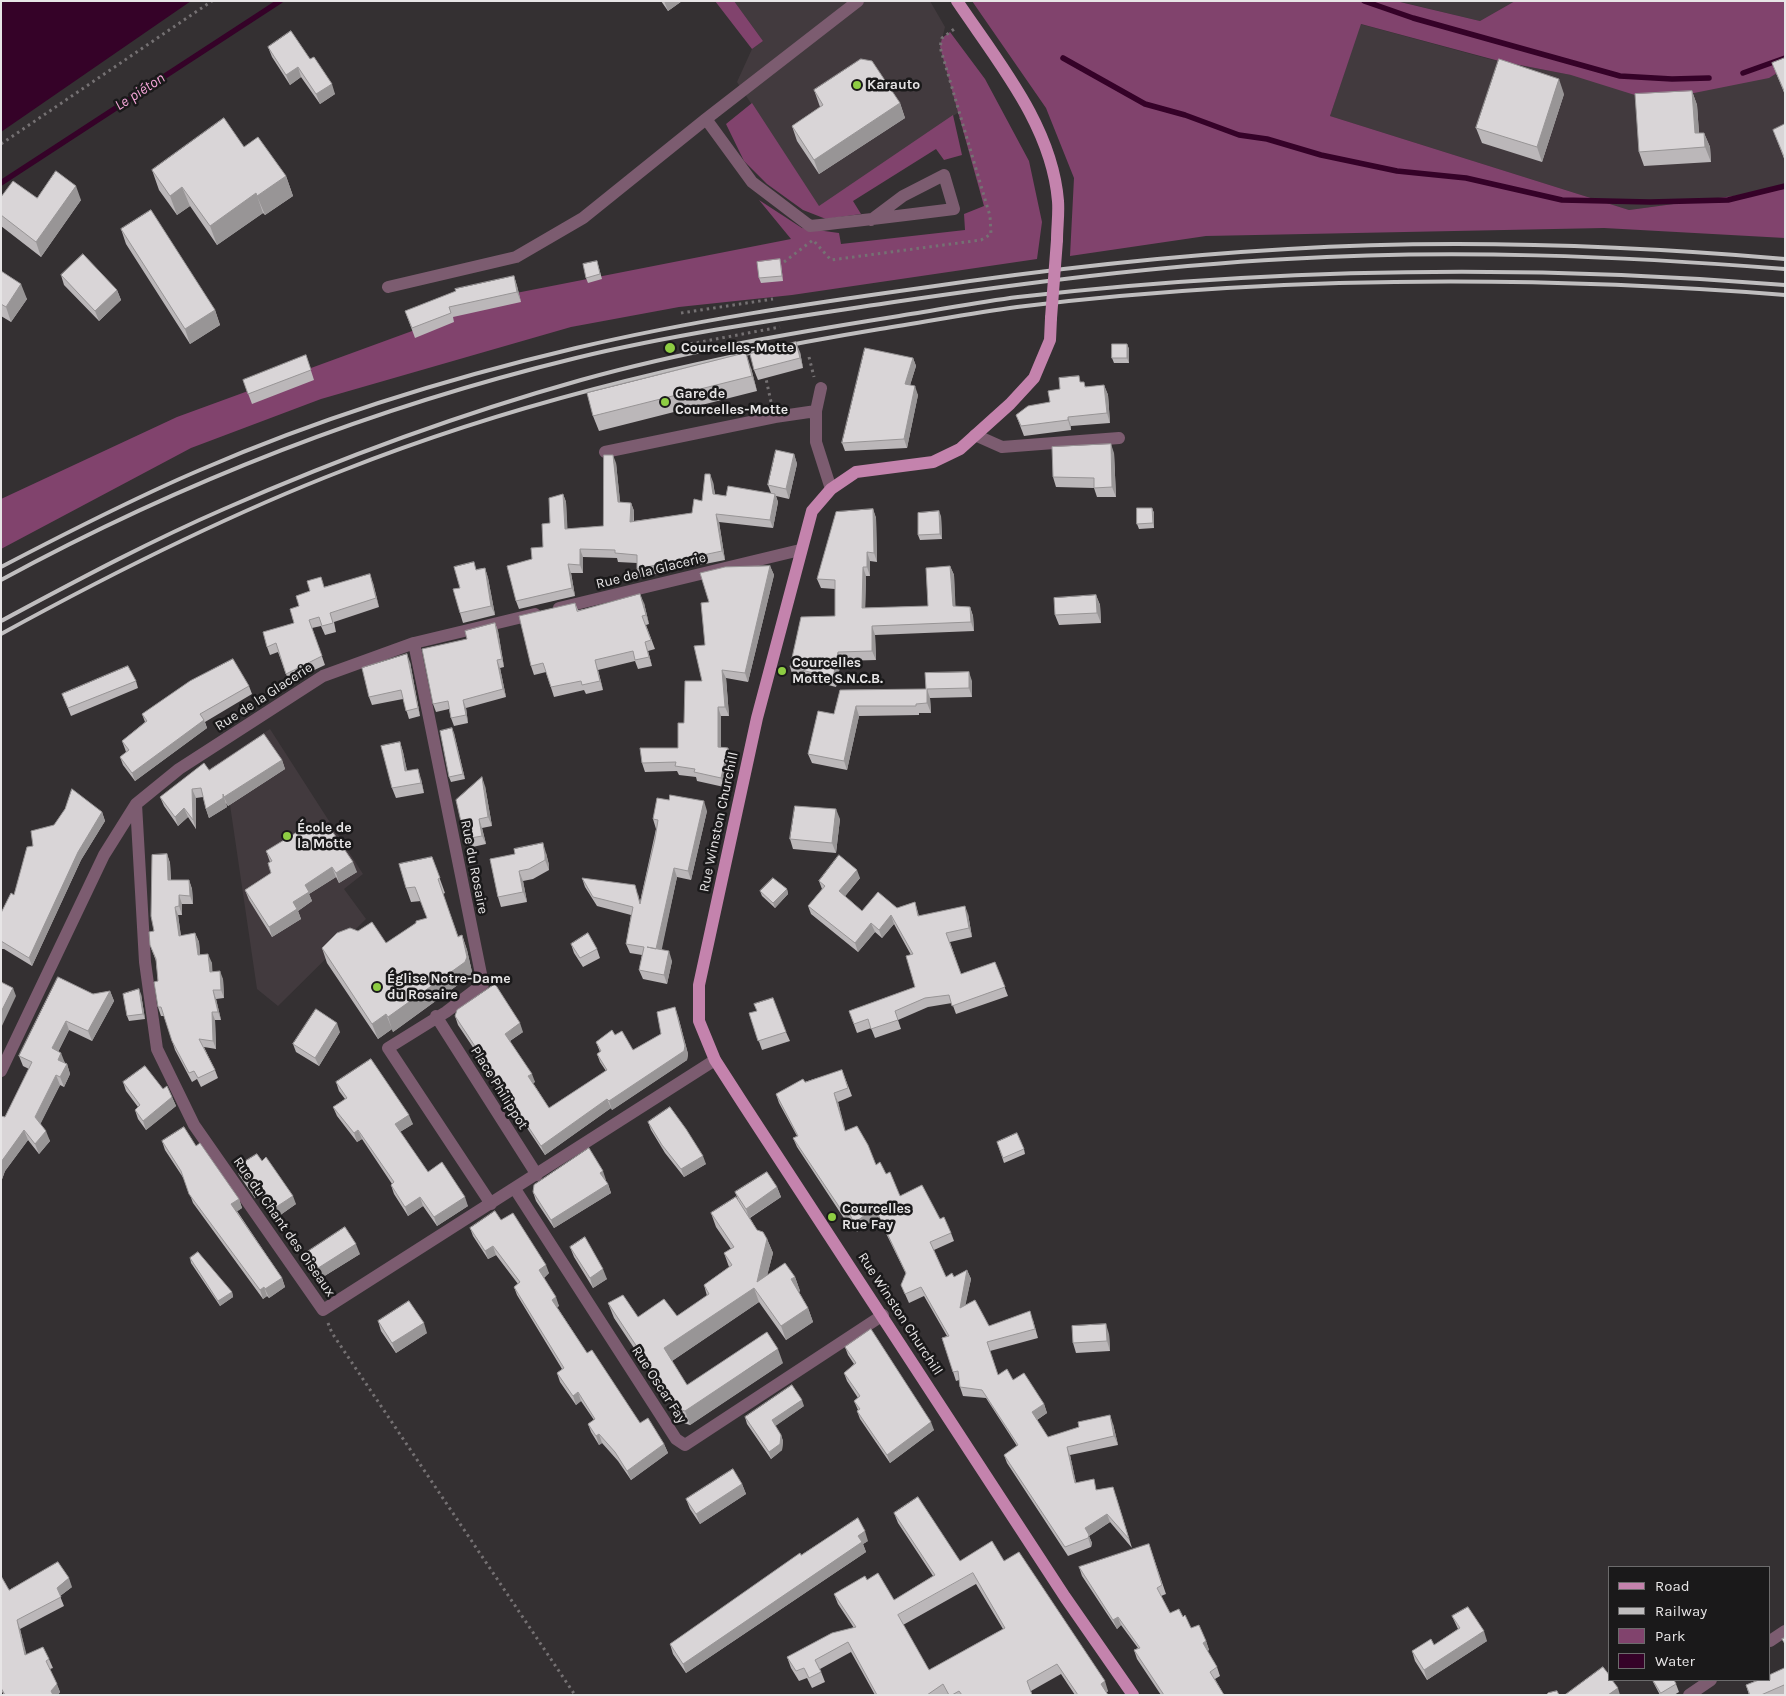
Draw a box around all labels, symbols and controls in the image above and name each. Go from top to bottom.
water label: Le piéton [112,69,168,115]
place label: Karauto [867,77,920,93]
marker: Karauto [851,79,863,91]
place label: Courcelles-Motte [681,340,794,356]
marker: Courcelles-Motte [663,341,677,355]
place label: Gare de Courcelles-Motte [675,386,788,418]
marker: Gare de Courcelles-Motte [659,396,671,408]
street label: Rue de la Glacerie [594,549,708,593]
place label: Courcelles Motte S.N.C.B. [792,655,883,688]
street label: Rue de la Glacerie [212,659,316,735]
marker: Courcelles Motte S.N.C.B. [776,665,788,677]
street label: Rue Winston Churchill [696,750,742,894]
street label: Rue du Rosaire [457,819,491,915]
place label: École de la Motte [297,820,352,852]
marker: École de la Motte [281,830,293,842]
place label: Église Notre-Dame du Rosaire [387,971,511,1004]
marker: Église Notre-Dame du Rosaire [371,981,383,993]
street label: Place Philippot [467,1043,531,1133]
street label: Rue du Chant des Oiseaux [229,1154,339,1300]
place label: Courcelles Rue Fay [842,1201,911,1234]
marker: Courcelles Rue Fay [826,1211,838,1223]
street label: Rue Winston Churchill [854,1249,946,1379]
street label: Rue Oscar Fay [628,1343,690,1427]
legend [1608,1566,1771,1681]
text: Road [1655,1577,1690,1595]
text: Railway [1655,1602,1707,1620]
text: Park [1655,1627,1685,1645]
text: Water [1655,1652,1695,1670]

